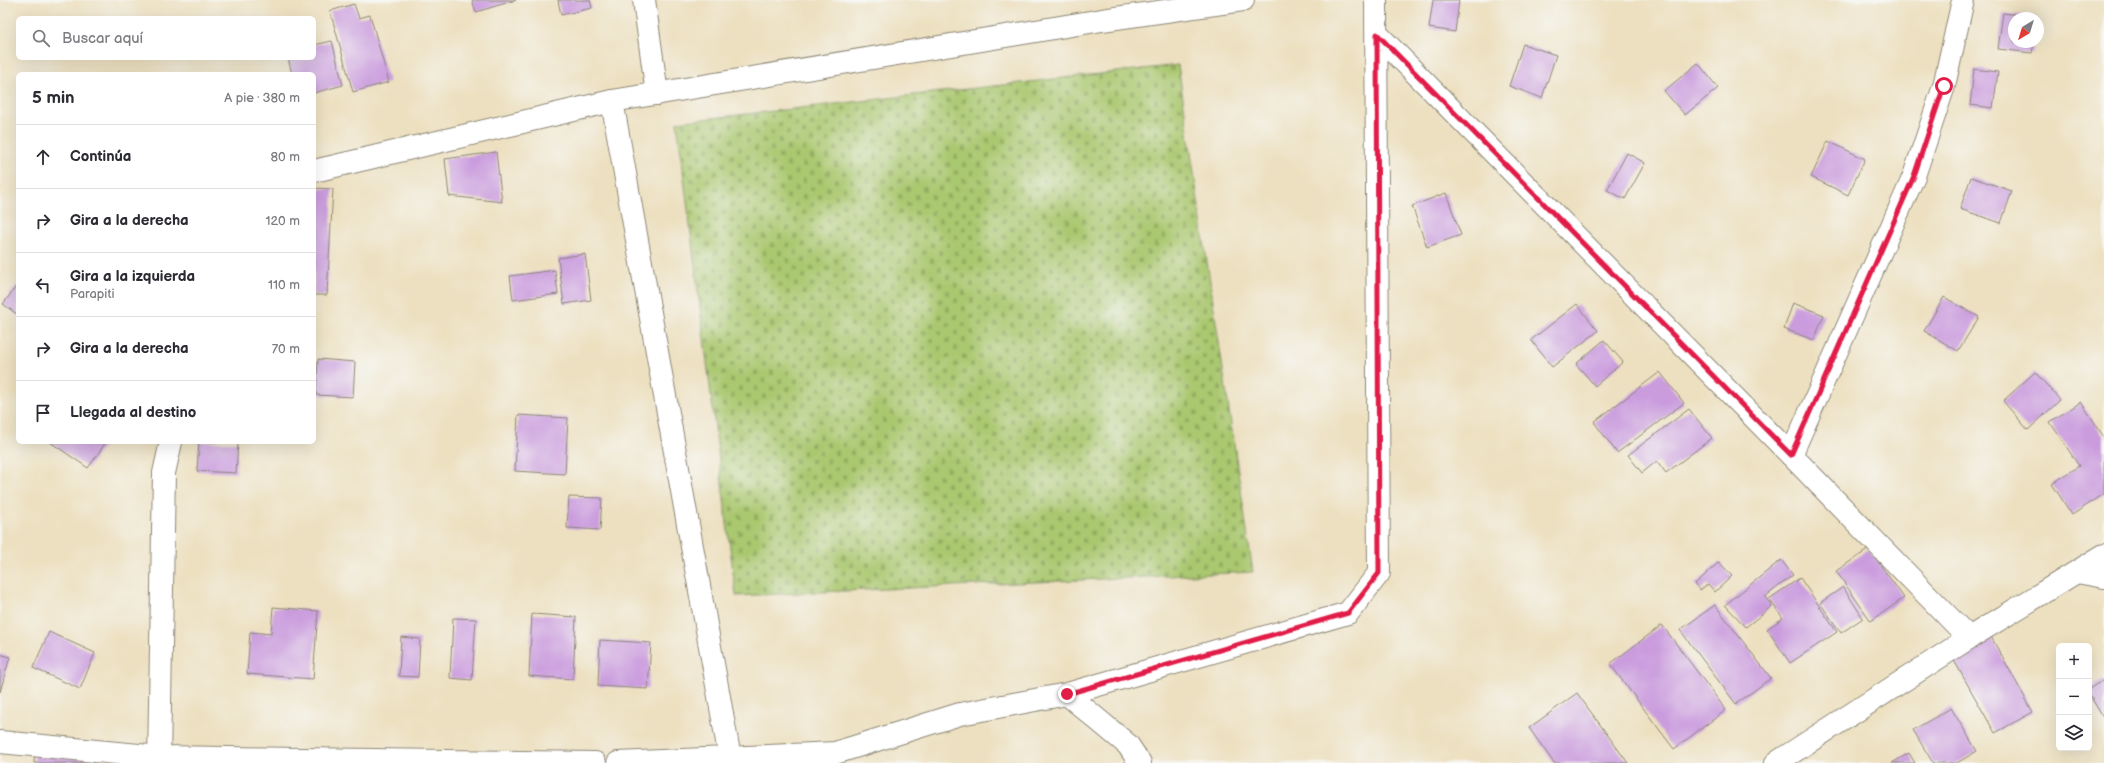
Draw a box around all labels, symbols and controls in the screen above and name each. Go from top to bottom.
north arrow [2008,12,2044,48]
search box [16,16,316,60]
icon: search [30,27,52,49]
text: Buscar aquí [62,29,143,48]
route start [1935,77,1953,95]
text: 5 min [32,88,75,108]
text: A pie · 380 m [224,90,300,106]
icon: ahead [32,146,54,168]
text: Continúa [70,147,131,166]
text: 80 m [271,149,300,165]
icon: right [32,210,54,232]
text: Gira a la derecha [70,211,189,230]
text: 120 m [265,213,300,229]
text: Gira a la izquierda [70,267,195,286]
icon: left [32,274,54,296]
text: 110 m [268,277,300,293]
text: Parapiti [70,286,114,302]
icon: right [32,338,54,360]
text: Gira a la derecha [70,339,189,358]
text: 70 m [272,341,300,357]
icon: arrive [32,402,54,424]
text: Llegada al destino [70,403,196,422]
map controls [2056,643,2092,751]
button: + [2056,643,2092,679]
button: − [2056,679,2092,715]
route end [1058,685,1076,703]
button: layers [2056,715,2092,751]

